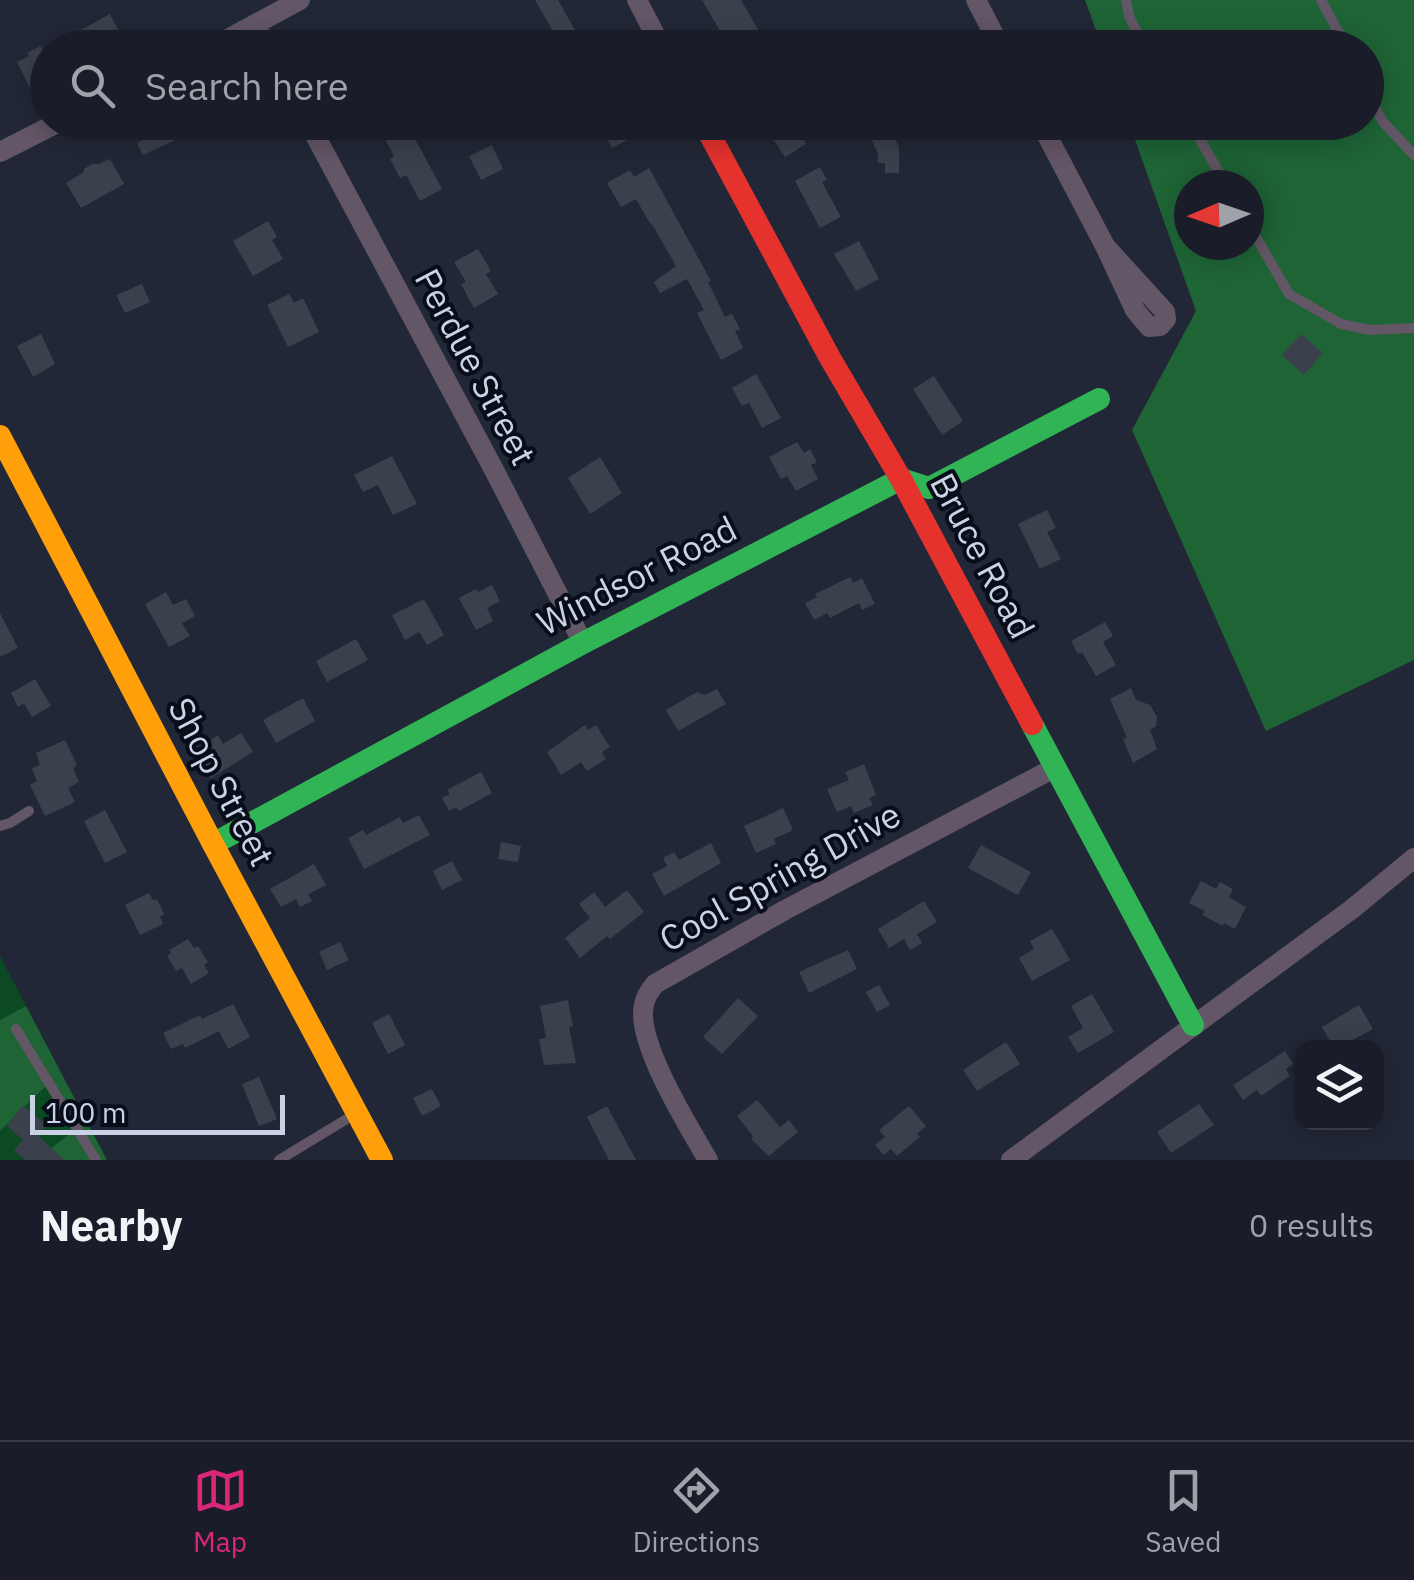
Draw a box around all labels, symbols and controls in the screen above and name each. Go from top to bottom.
search box [30,30,1384,140]
icon: search [65,58,120,113]
text: Search here [145,61,349,110]
north arrow [1174,170,1264,260]
street label: Perdue Street [405,260,547,473]
street label: Bruce Road [920,465,1046,646]
street label: Windsor Road [529,505,744,645]
street label: Shop Street [158,689,285,874]
street label: Cool Spring Drive [651,791,908,961]
map controls [1294,1040,1384,1130]
button: layers [1294,1040,1384,1130]
scale bar [30,1090,285,1134]
text: 100 m [45,1094,126,1131]
text: Nearby [40,1198,182,1253]
text: 0 results [1249,1204,1374,1246]
tab: Map [193,1463,248,1560]
tab: Directions [633,1463,760,1560]
tab: Saved [1145,1463,1221,1560]

